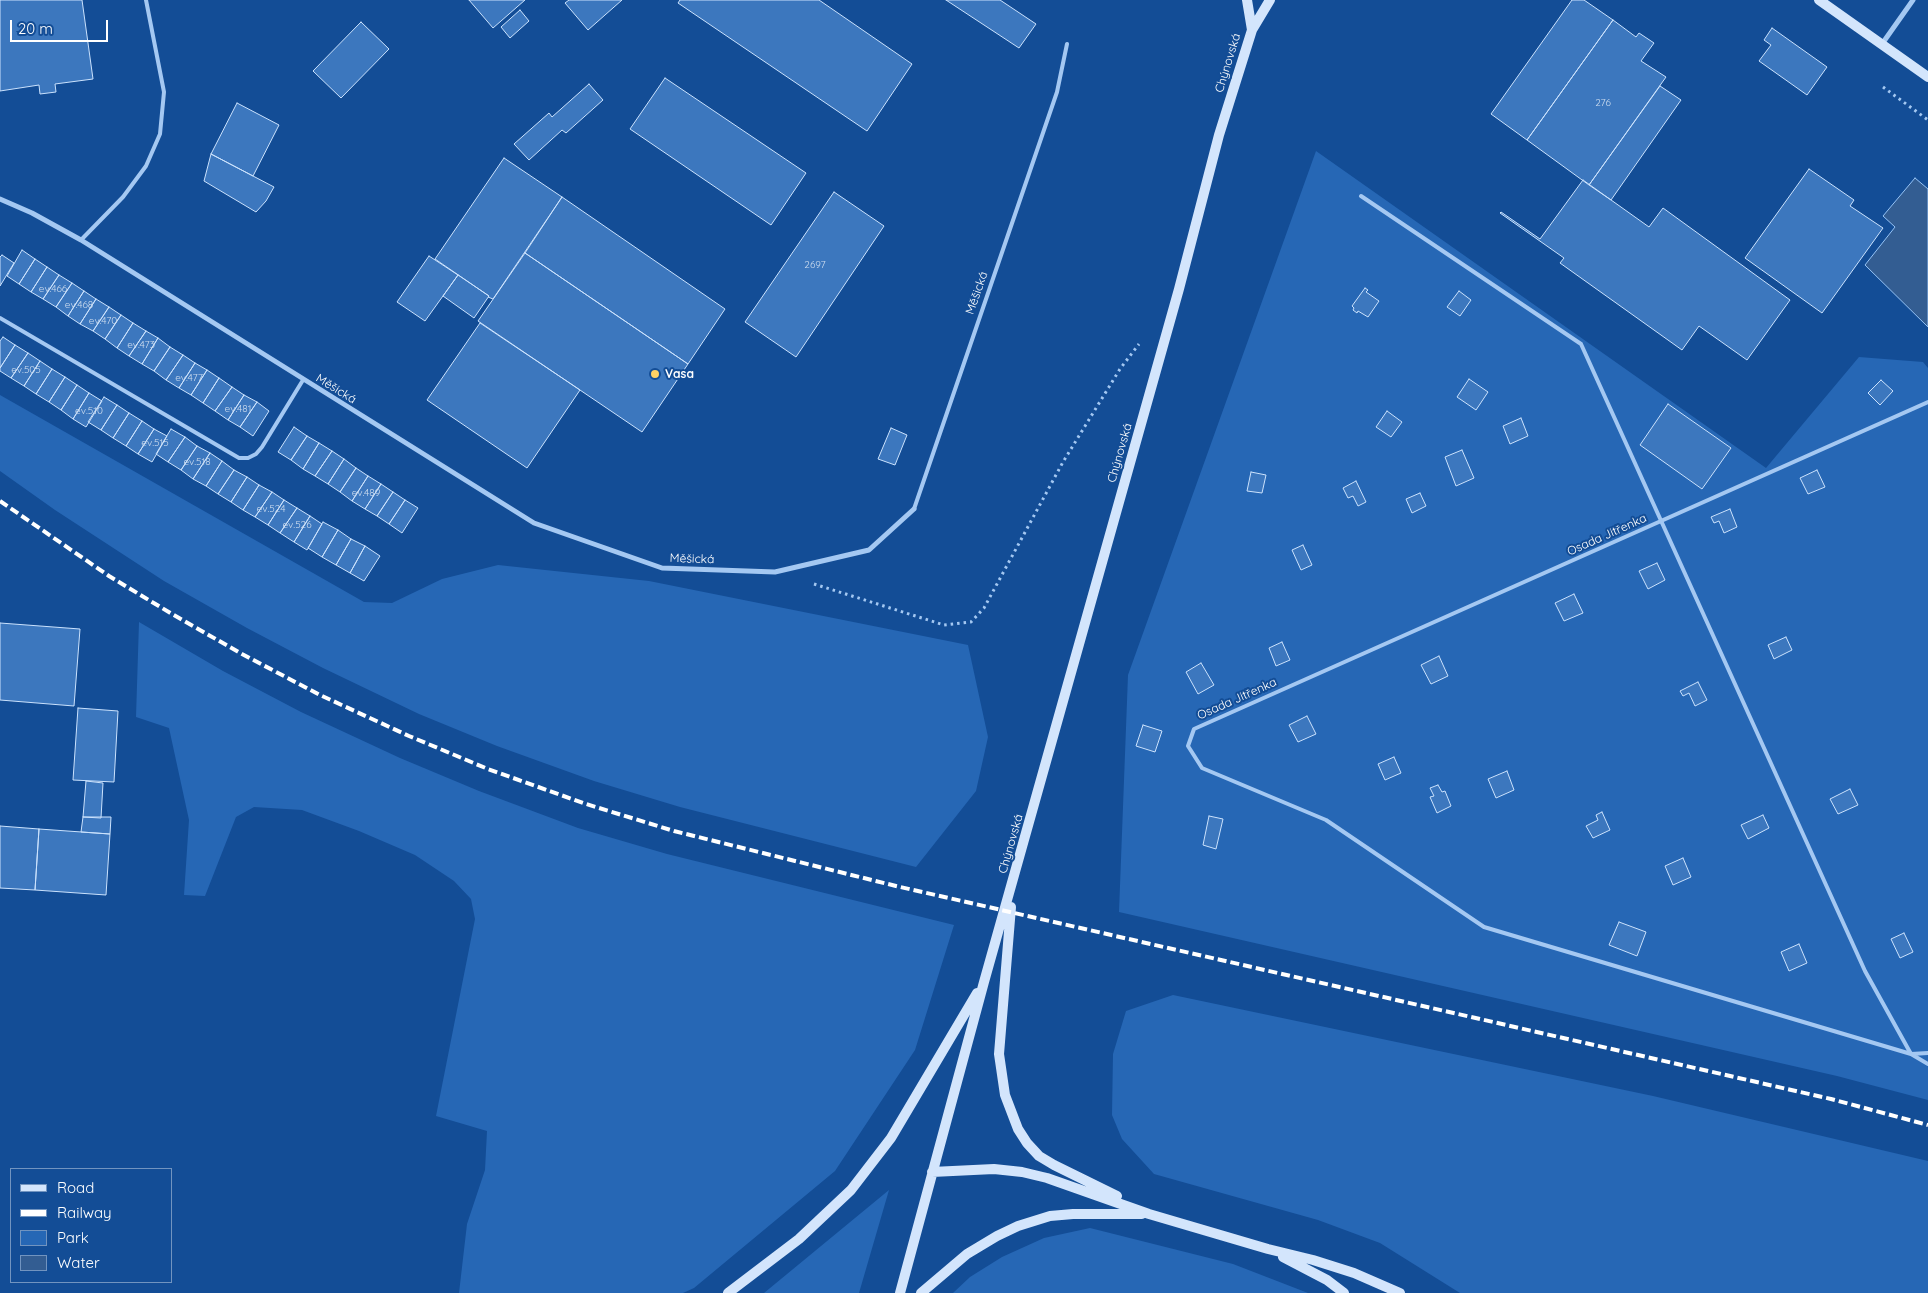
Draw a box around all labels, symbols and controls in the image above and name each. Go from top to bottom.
scale bar [12,10,110,42]
text: 20 m [18,19,53,38]
street label: Chýnovská [1212,32,1244,94]
house number: 276 [1595,97,1611,109]
house number: 2697 [804,259,826,271]
street label: Měšická [963,269,991,317]
house number: ev.466 [39,283,67,295]
house number: ev.468 [65,299,93,311]
house number: ev.470 [89,315,117,327]
house number: ev.473 [127,339,155,351]
house number: ev.505 [11,364,41,376]
place label: Vasa [665,367,694,381]
marker: Vasa [649,368,661,380]
street label: Měšická [313,371,359,407]
house number: ev.477 [175,372,203,384]
house number: ev.481 [225,403,251,415]
house number: ev.510 [75,405,103,417]
street label: Chýnovská [1105,422,1135,484]
house number: ev.515 [141,437,169,449]
house number: ev.518 [183,456,211,468]
house number: ev.489 [352,487,380,499]
house number: ev.524 [257,503,285,515]
street label: Osada Jitřenka [1565,511,1649,559]
house number: ev.526 [282,519,312,531]
street label: Měšická [669,551,715,567]
street label: Osada Jitřenka [1195,675,1279,723]
street label: Chýnovská [996,813,1026,875]
legend [10,1168,172,1283]
text: Road [57,1178,94,1197]
text: Railway [57,1203,112,1222]
text: Park [57,1228,89,1247]
text: Water [57,1253,100,1272]

